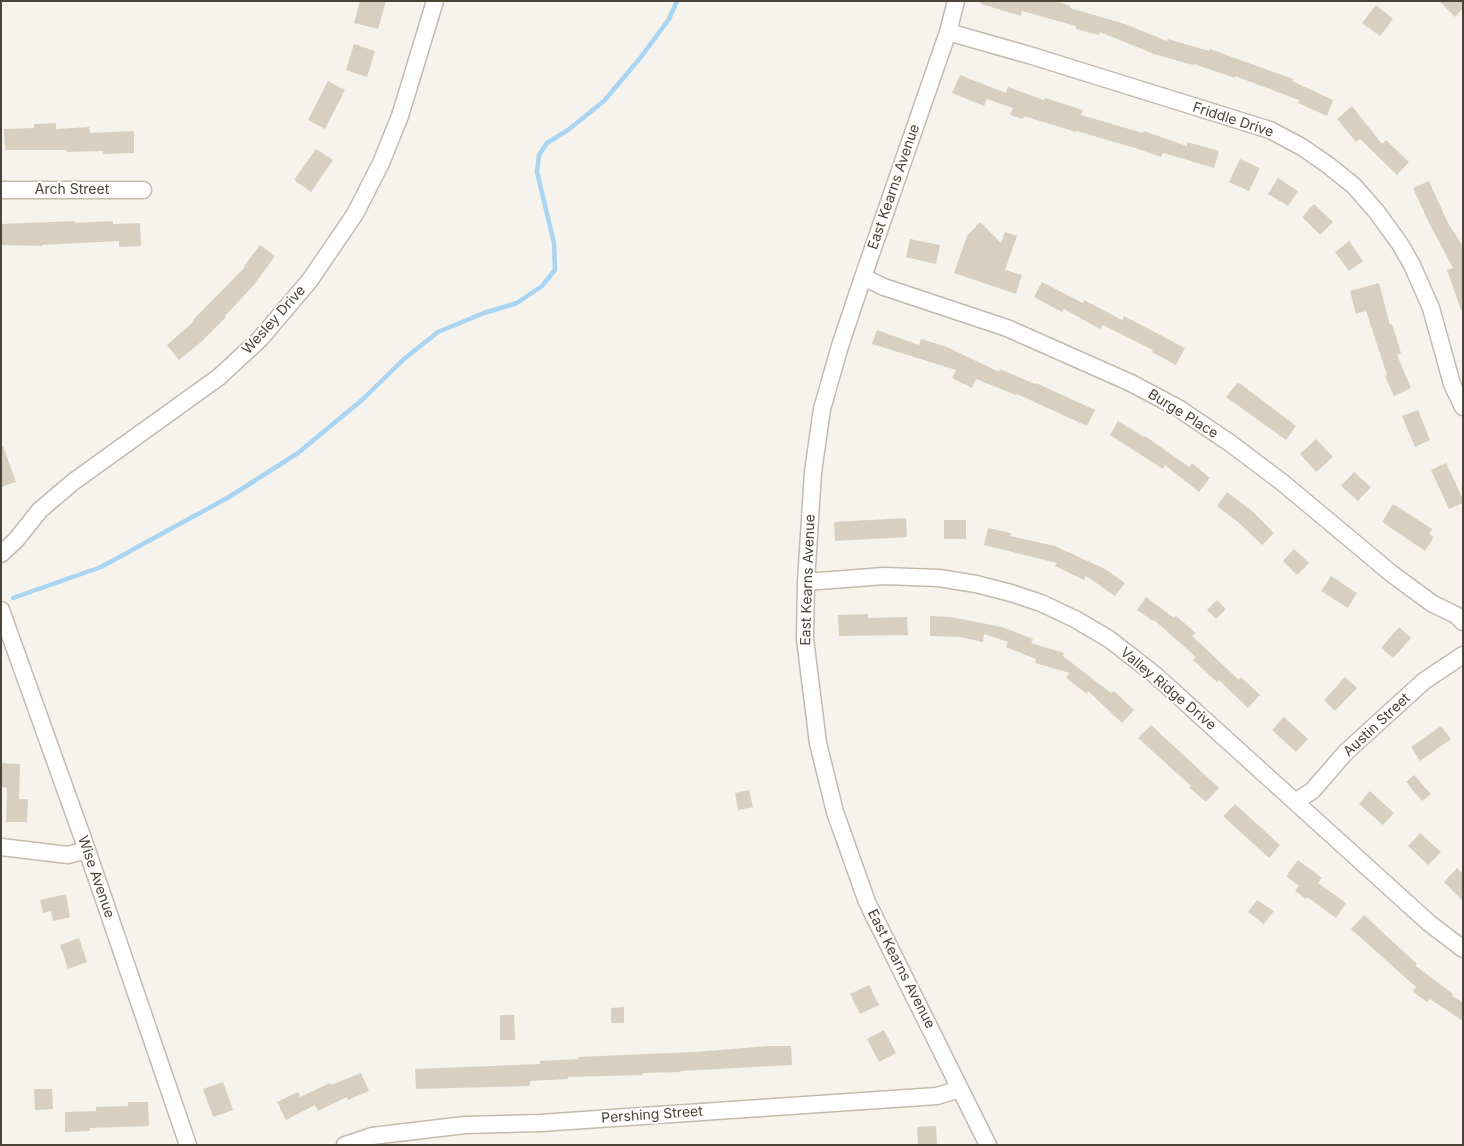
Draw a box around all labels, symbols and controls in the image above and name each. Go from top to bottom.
street label: Friddle Drive [1190,99,1276,141]
street label: East Kearns Avenue [865,122,923,252]
street label: Arch Street [35,182,109,198]
street label: Wesley Drive [239,282,309,358]
street label: Burge Place [1145,386,1221,442]
street label: East Kearns Avenue [797,514,819,646]
street label: Valley Ridge Drive [1117,644,1219,734]
street label: Austin Street [1340,690,1414,760]
street label: Wise Avenue [74,834,118,920]
street label: East Kearns Avenue [864,907,938,1031]
street label: Pershing Street [601,1103,703,1127]

